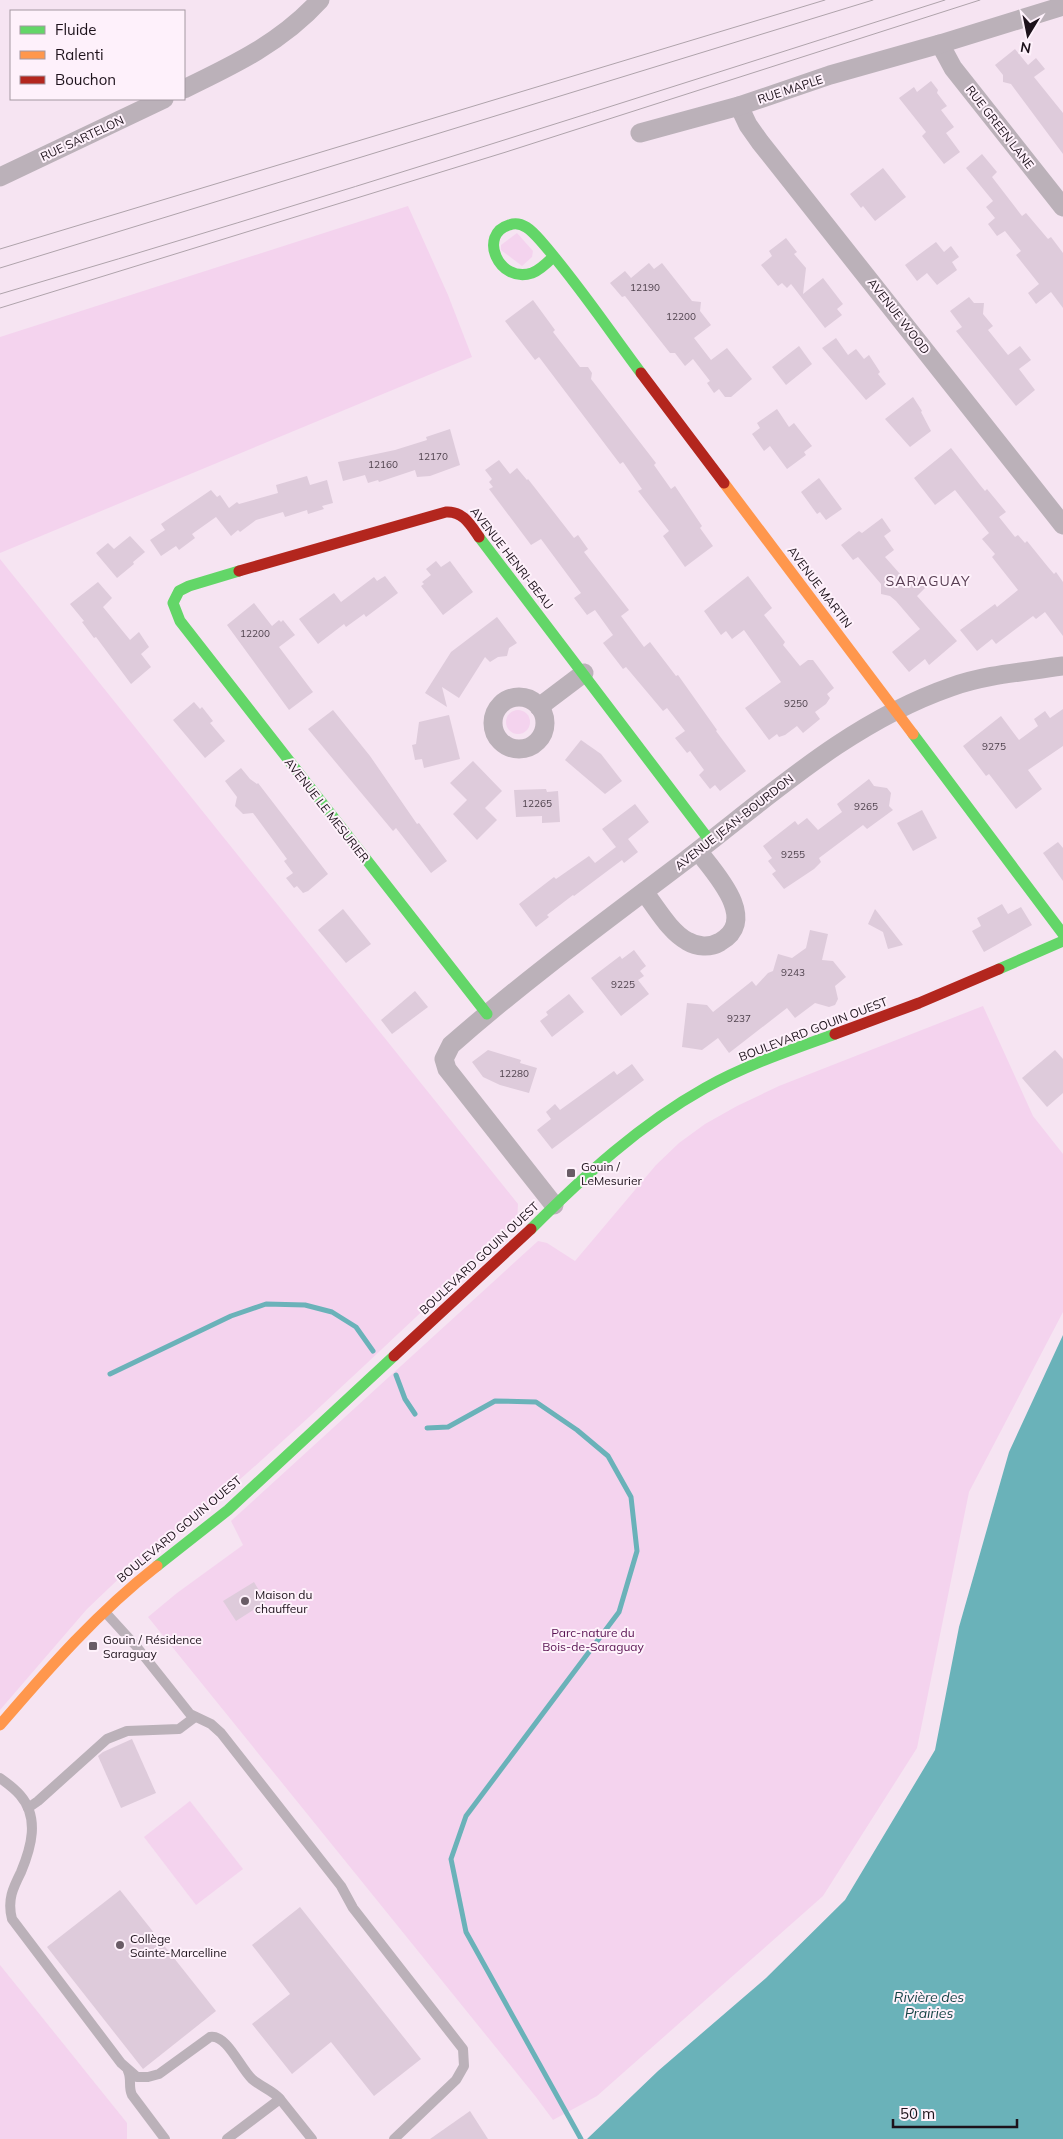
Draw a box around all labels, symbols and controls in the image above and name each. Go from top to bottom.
legend [10,10,185,100]
north arrow [1003,10,1053,60]
text: Fluide [55,20,96,39]
text: N [1019,38,1033,58]
text: Ralenti [55,45,104,64]
text: Bouchon [55,70,116,89]
street label: RUE MAPLE [755,71,825,107]
street label: RUE GREEN LANE [963,82,1037,172]
street label: RUE SARTELON [38,112,126,164]
street label: AVENUE WOOD [865,275,933,357]
house number: 12190 [630,281,660,294]
house number: 12200 [666,310,696,323]
house number: 12170 [418,450,448,463]
house number: 12160 [368,458,398,471]
street label: AVENUE HENRI-BEAU [467,504,557,612]
street label: AVENUE MARTIN [785,543,855,631]
district label: SARAGUAY [886,572,970,590]
house number: 12200 [240,627,270,640]
house number: 9250 [784,697,808,710]
house number: 9275 [982,740,1006,753]
street label: AVENUE LE MESURIER [282,755,372,865]
street label: AVENUE JEAN-BOURDON [671,771,797,873]
house number: 12265 [522,797,552,810]
house number: 9265 [854,800,878,813]
house number: 9255 [781,848,805,861]
house number: 9243 [781,966,805,979]
house number: 9225 [611,978,635,991]
street label: BOULEVARD GOUIN OUEST [736,993,890,1064]
house number: 9237 [727,1012,751,1025]
house number: 12280 [499,1067,529,1080]
place label: Gouin / LeMesurier [581,1159,642,1188]
marker: Gouin / LeMesurier [565,1167,577,1179]
street label: BOULEVARD GOUIN OUEST [416,1198,542,1317]
street label: BOULEVARD GOUIN OUEST [114,1472,245,1586]
place label: Maison du chauffeur [255,1587,312,1616]
marker: Maison du chauffeur [239,1595,251,1607]
park label: Parc-nature du Bois-de-Saraguay [542,1625,644,1654]
place label: Gouin / Résidence Saraguay [103,1632,202,1661]
marker: Gouin / Résidence Saraguay [87,1640,99,1652]
place label: Collège Sainte-Marcelline [130,1931,227,1960]
marker: Collège Sainte-Marcelline [114,1939,126,1951]
water label: Rivière des Prairies [894,1988,964,2022]
scale bar [893,2096,1017,2128]
text: 50 m [900,2104,935,2123]

